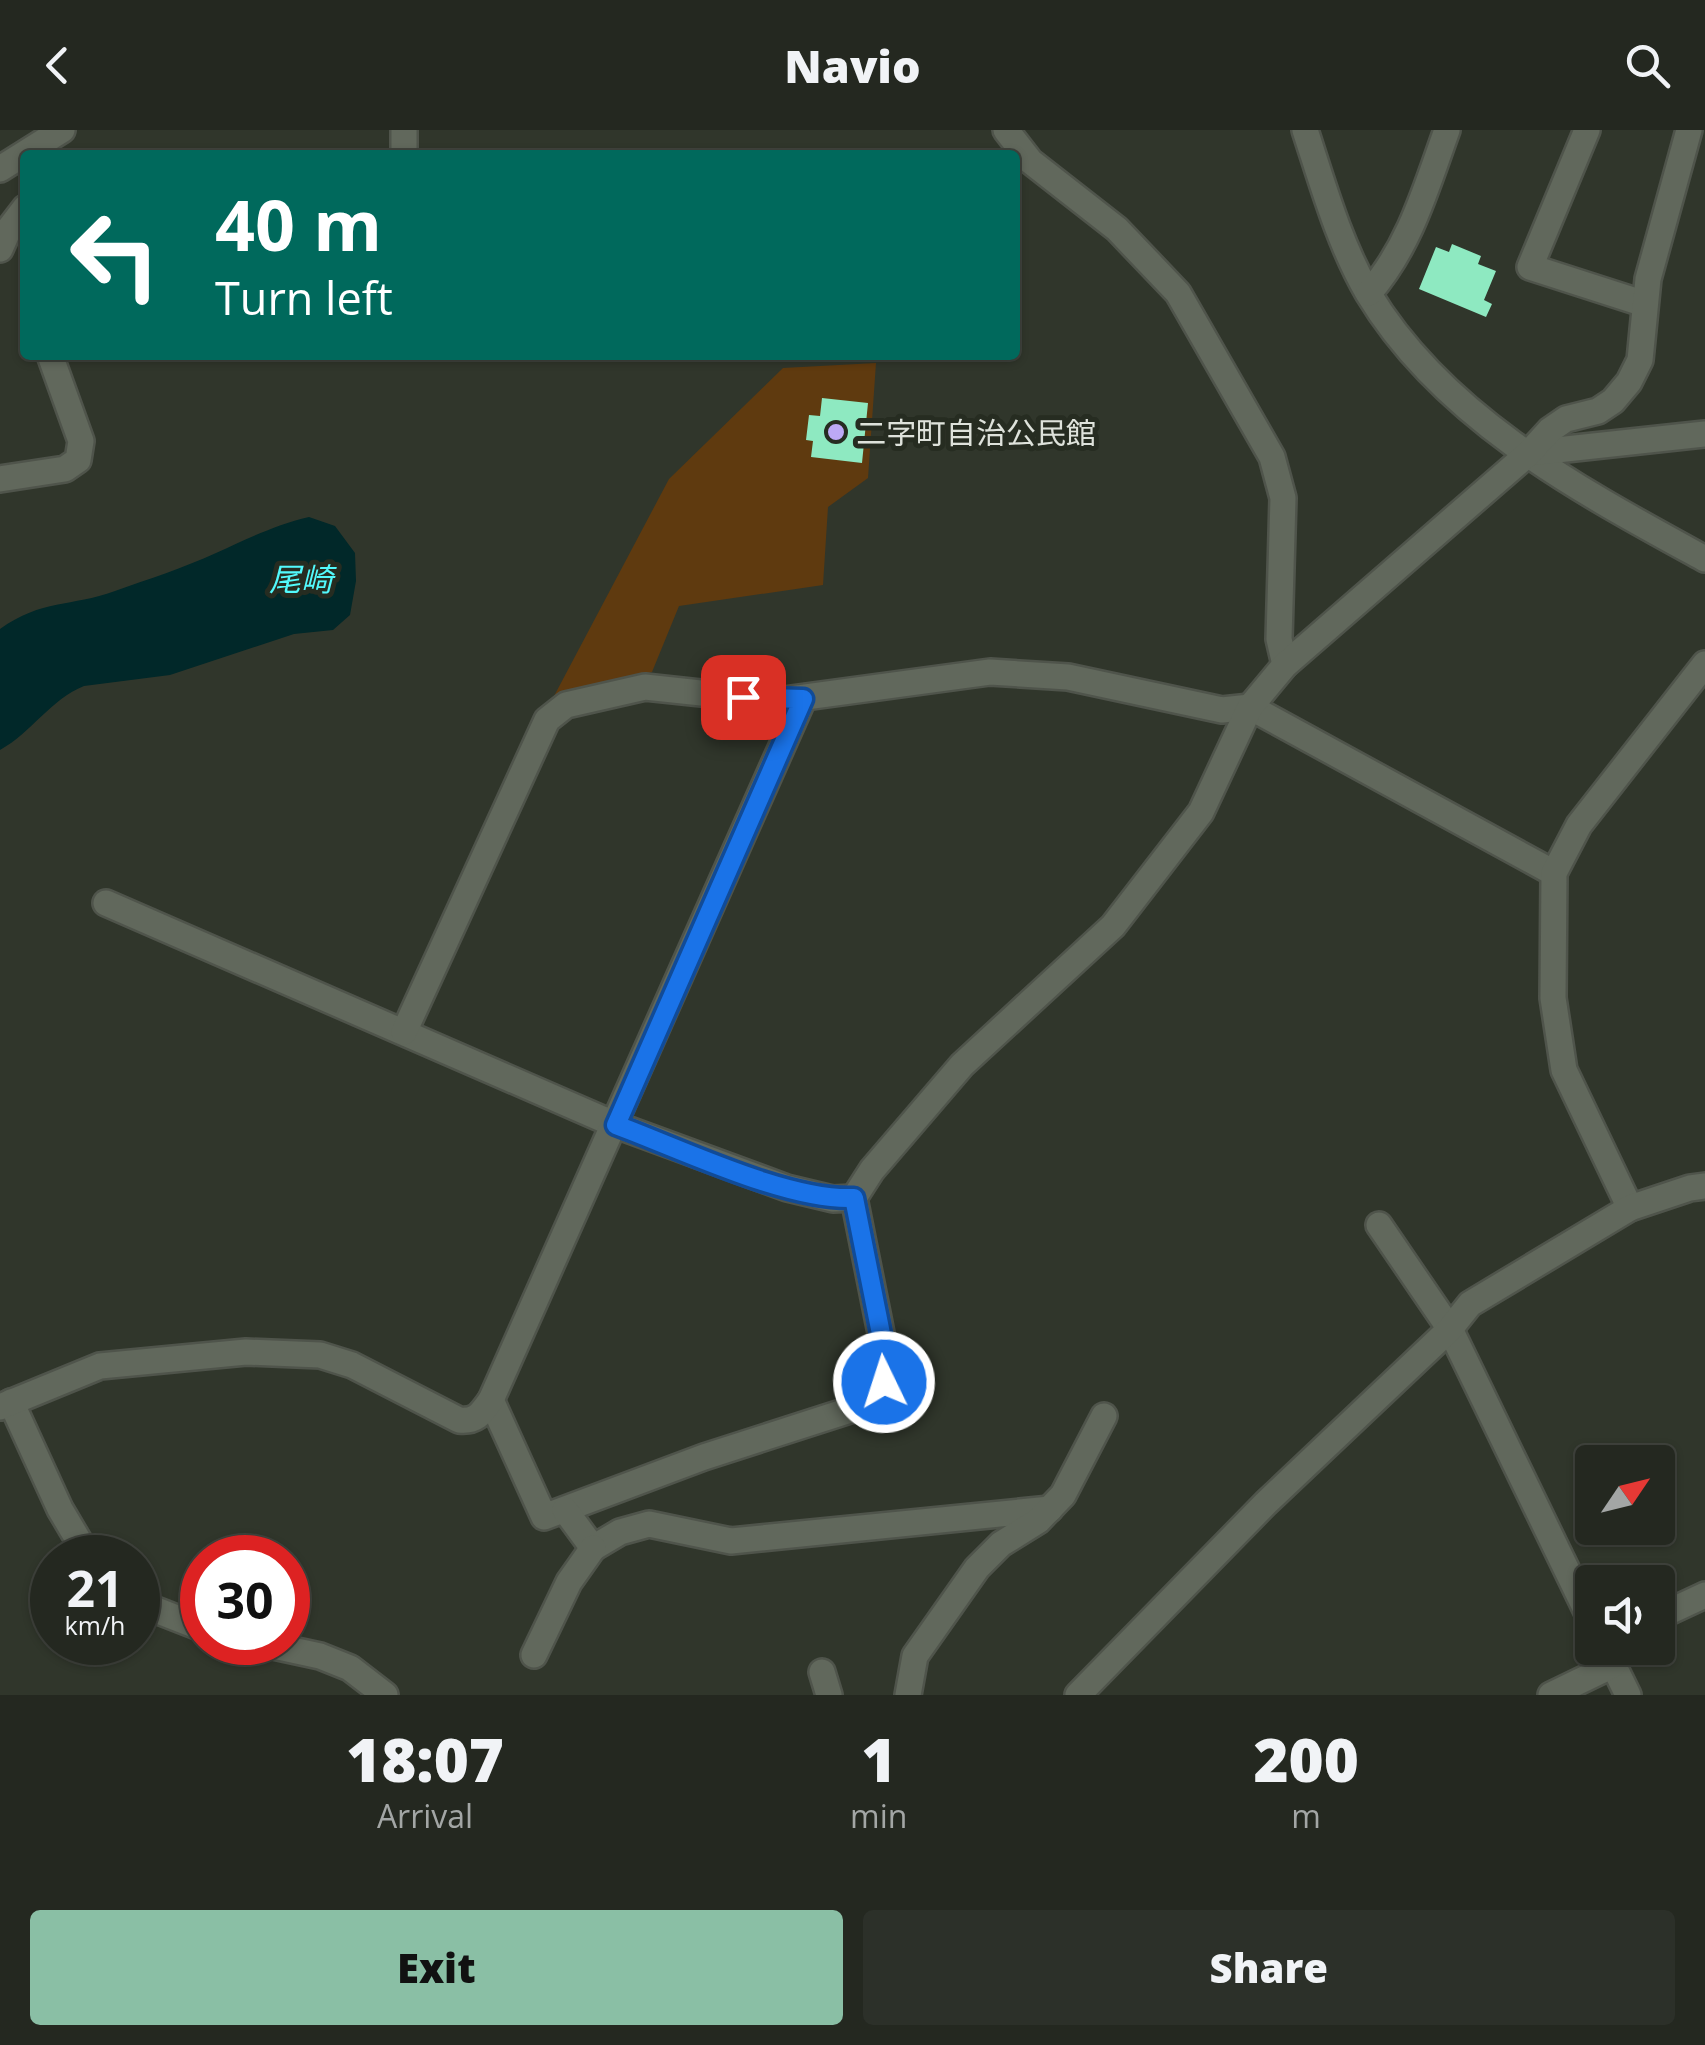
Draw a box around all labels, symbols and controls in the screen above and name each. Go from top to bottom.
text: Navio [784,35,921,96]
icon: back [30,38,85,93]
icon: search [1620,38,1675,93]
text: 40 m [215,176,382,272]
icon: left [50,190,180,320]
text: Turn left [215,267,393,328]
place label: 二字町自治公民館 [856,412,1096,453]
marker: 二字町自治公民館 [825,421,847,443]
water label: 尾崎 [269,557,337,600]
pin [701,655,786,740]
icon: arrive [716,670,771,725]
position arrow [832,1330,936,1434]
north arrow [1575,1445,1675,1545]
map controls [1575,1445,1675,1665]
speed limit sign: 30 [180,1535,310,1665]
text: 21 [66,1554,124,1622]
button: sound [1575,1565,1675,1665]
text: km/h [65,1608,125,1642]
text: 18:07 [346,1718,504,1800]
text: 1 [861,1718,896,1800]
text: 200 [1253,1718,1359,1800]
text: Arrival [377,1794,473,1837]
text: min [850,1794,907,1837]
text: m [1291,1794,1321,1837]
button: Exit [30,1910,843,2025]
button: Share [863,1910,1675,2025]

